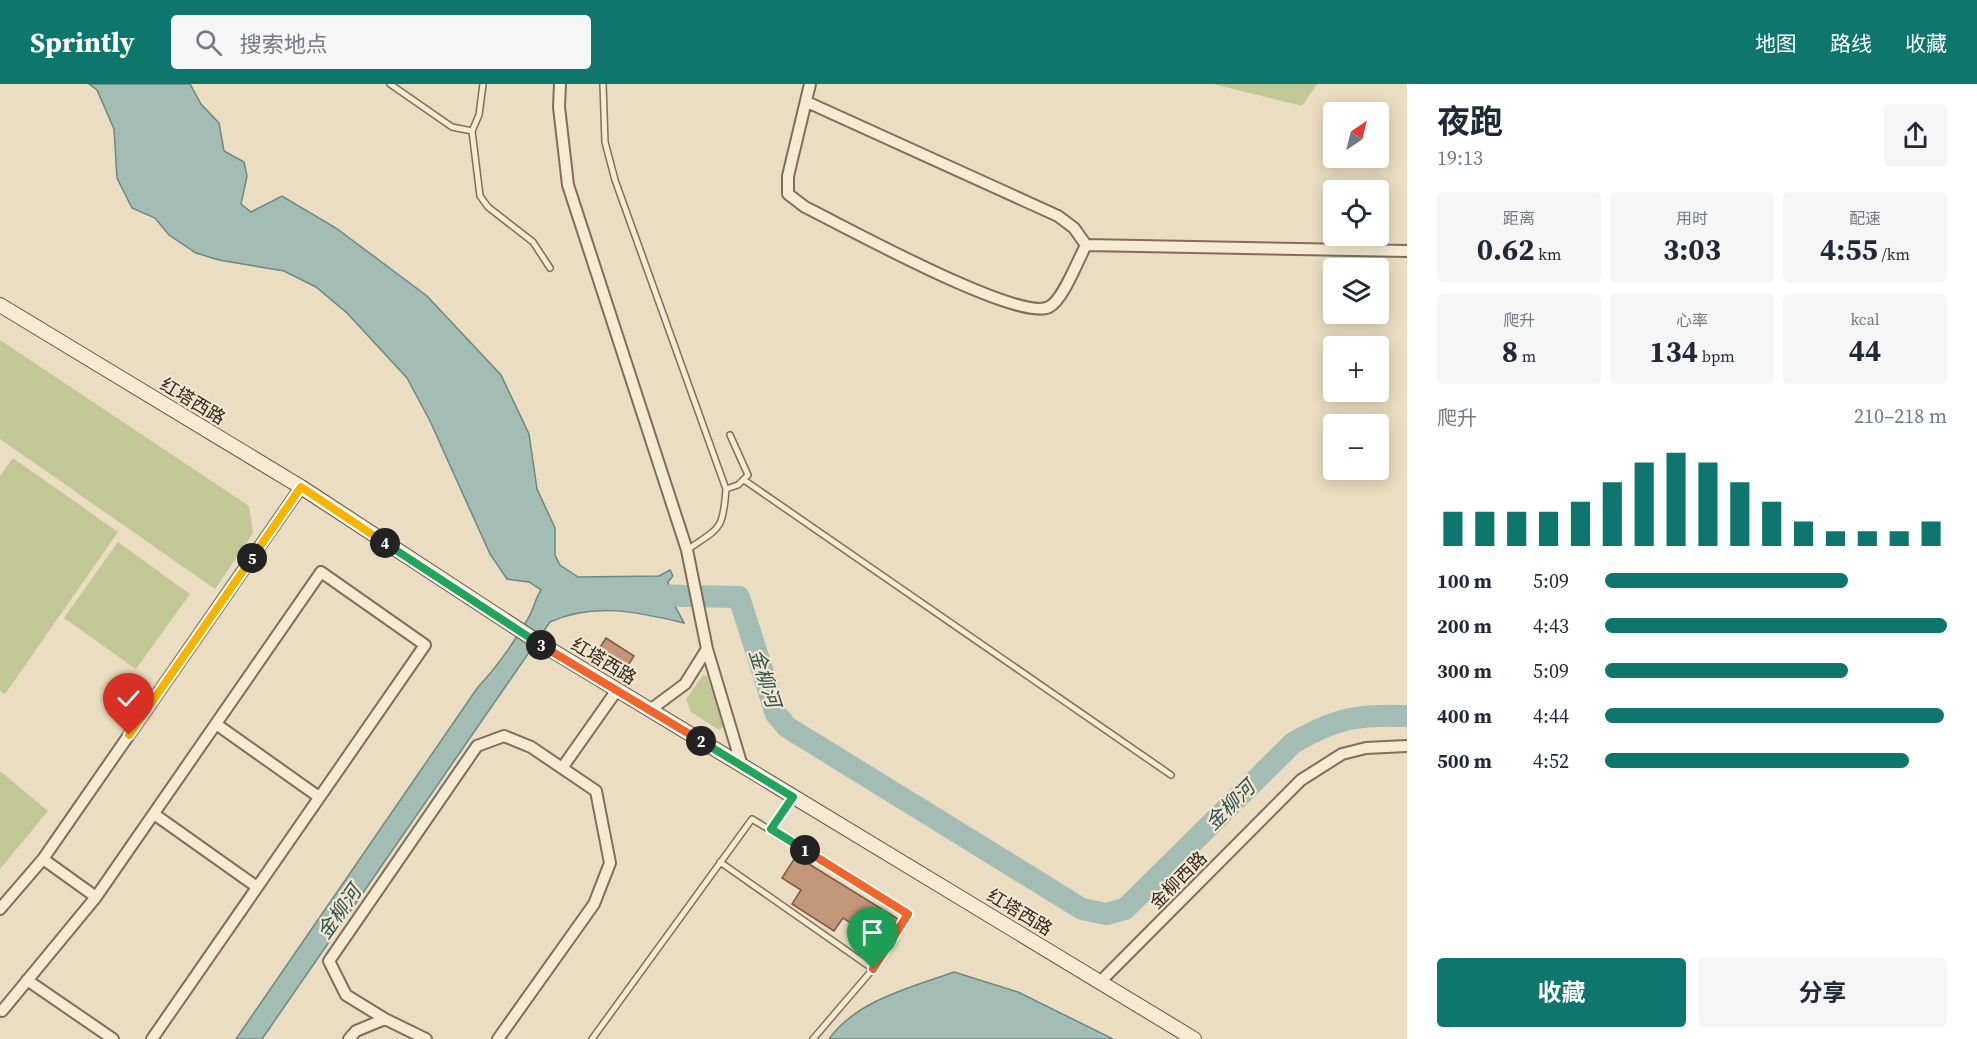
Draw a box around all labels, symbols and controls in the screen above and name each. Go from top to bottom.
search box [171,15,591,69]
text: Sprintly [30,23,135,61]
icon: search [192,26,225,59]
text: 搜索地点 [240,29,328,59]
text: 地图 [1755,29,1797,58]
text: 路线 [1830,29,1872,58]
text: 收藏 [1905,29,1947,58]
text: 夜跑 [1437,99,1503,144]
north arrow [1323,102,1389,168]
map controls [1323,102,1389,480]
button: share [1884,104,1947,167]
text: 19:13 [1437,144,1483,172]
button: locate [1323,180,1389,246]
text: 距离 [1503,207,1535,229]
text: 用时 [1676,207,1708,229]
text: 配速 [1849,207,1881,229]
text: 0.62 [1477,229,1534,270]
text: 3:03 [1663,229,1721,270]
text: 4:55 [1820,229,1878,270]
text: km [1534,243,1561,265]
text: /km [1878,243,1910,265]
button: layers [1323,258,1389,324]
text: kcal [1850,308,1880,330]
text: 爬升 [1503,309,1535,331]
text: 心率 [1676,309,1708,331]
text: 44 [1849,330,1881,371]
text: 8 [1502,331,1518,372]
text: 134 [1649,331,1698,372]
button: + [1323,336,1389,402]
text: m [1518,345,1536,367]
text: bpm [1698,345,1735,367]
street label: 红塔西路 [156,372,230,430]
text: 210–218 m [1854,402,1947,430]
text: 爬升 [1437,404,1477,432]
button: − [1323,414,1389,480]
pin: 4 [370,528,400,558]
text: 4 [381,532,389,554]
pin: 5 [237,543,267,573]
text: 5 [248,547,256,569]
text: 100 m [1437,567,1492,595]
text: 5:09 [1533,567,1569,595]
text: 200 m [1437,612,1492,640]
text: 4:43 [1533,612,1569,640]
pin: 3 [526,630,556,660]
street label: 红塔西路 [567,632,641,690]
text: 3 [537,634,545,656]
water label: 金柳河 [742,645,789,715]
text: 300 m [1437,657,1492,685]
text: 5:09 [1533,657,1569,685]
pin [103,673,154,735]
icon: check [112,682,145,715]
text: 400 m [1437,702,1492,730]
text: 4:44 [1533,702,1569,730]
pin: 2 [686,726,716,756]
text: 2 [697,730,705,752]
text: 500 m [1437,747,1492,775]
text: 4:52 [1533,747,1569,775]
water label: 金柳河 [1199,771,1264,836]
pin: 1 [790,835,820,865]
text: 1 [801,839,809,861]
street label: 金柳西路 [1144,846,1212,914]
water label: 金柳河 [310,876,370,945]
street label: 红塔西路 [983,883,1057,941]
pin [847,907,898,969]
icon: arrive [856,916,889,949]
button: 收藏 [1437,958,1686,1027]
button: 分享 [1698,958,1947,1027]

